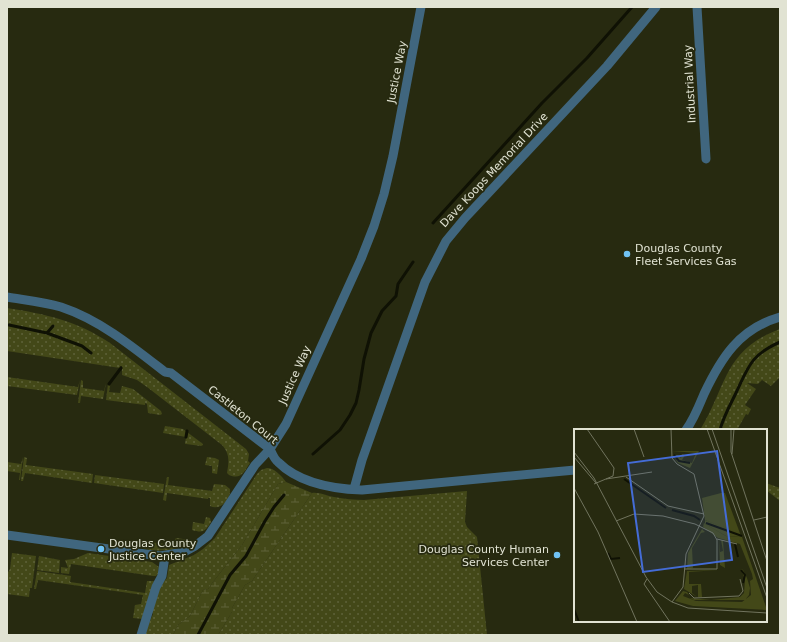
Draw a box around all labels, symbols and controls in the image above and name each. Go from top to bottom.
street label: Justice Way [384,39,409,105]
street label: Industrial Way [681,44,699,124]
street label: Dave Koops Memorial Drive [437,110,551,230]
place label: Douglas County Fleet Services Gas [635,242,737,268]
marker: Douglas County Fleet Services Gas [622,249,632,259]
street label: Justice Way [276,343,314,407]
street label: Castleton Court [205,383,281,448]
inset map [574,429,767,622]
place label: Douglas County Justice Center [108,537,197,563]
place label: Douglas County Human Services Center [418,543,549,569]
marker: Douglas County Justice Center [96,544,106,554]
marker: Douglas County Human Services Center [552,550,562,560]

